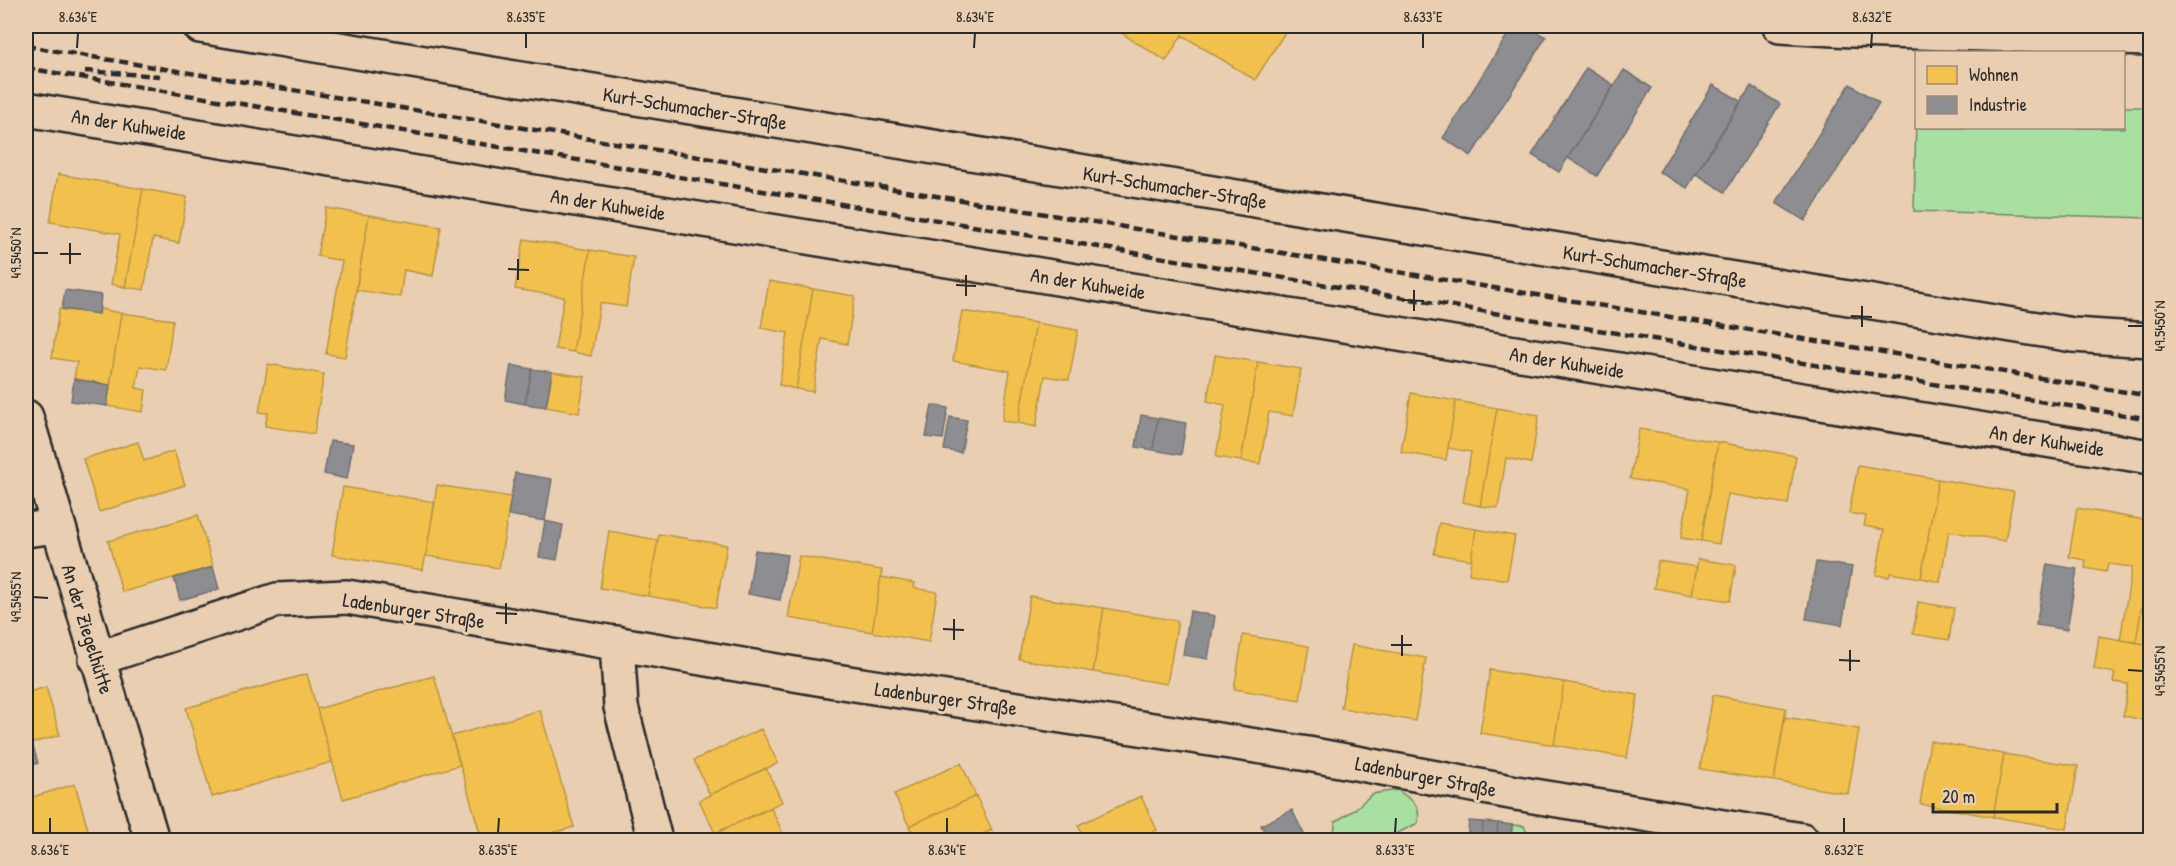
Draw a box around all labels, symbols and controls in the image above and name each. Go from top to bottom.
text: 8.636°E [59,6,98,27]
text: 8.635°E [507,6,546,27]
text: 8.634°E [956,6,994,27]
text: 8.633°E [1403,6,1443,27]
text: 8.632°E [1852,6,1892,27]
legend [1915,51,2125,129]
text: Wohnen [1969,62,2018,87]
street label: Kurt-Schumacher-Straße [601,80,789,136]
text: Industrie [1969,92,2027,117]
street label: An der Kuhweide [70,102,188,146]
street label: Kurt-Schumacher-Straße [1081,159,1269,215]
street label: An der Kuhweide [549,182,667,226]
text: 49.5450°N [5,228,26,278]
street label: Kurt-Schumacher-Straße [1561,238,1749,294]
street label: An der Kuhweide [1029,261,1147,305]
text: 49.5450°N [2149,301,2170,351]
street label: An der Kuhweide [1508,340,1626,384]
street label: An der Kuhweide [1988,418,2106,462]
street label: An der Ziegelhütte [55,561,121,697]
text: 49.5455°N [5,572,26,622]
street label: Ladenburger Straße [341,585,487,635]
text: 49.5455°N [2149,646,2170,696]
street label: Ladenburger Straße [873,675,1019,721]
street label: Ladenburger Straße [1353,749,1499,803]
scale bar [1933,776,2058,814]
text: 20 m [1942,784,1975,809]
text: 8.636°E [31,839,70,860]
text: 8.635°E [479,839,518,860]
text: 8.634°E [928,839,966,860]
text: 8.633°E [1375,839,1415,860]
text: 8.632°E [1824,839,1864,860]

